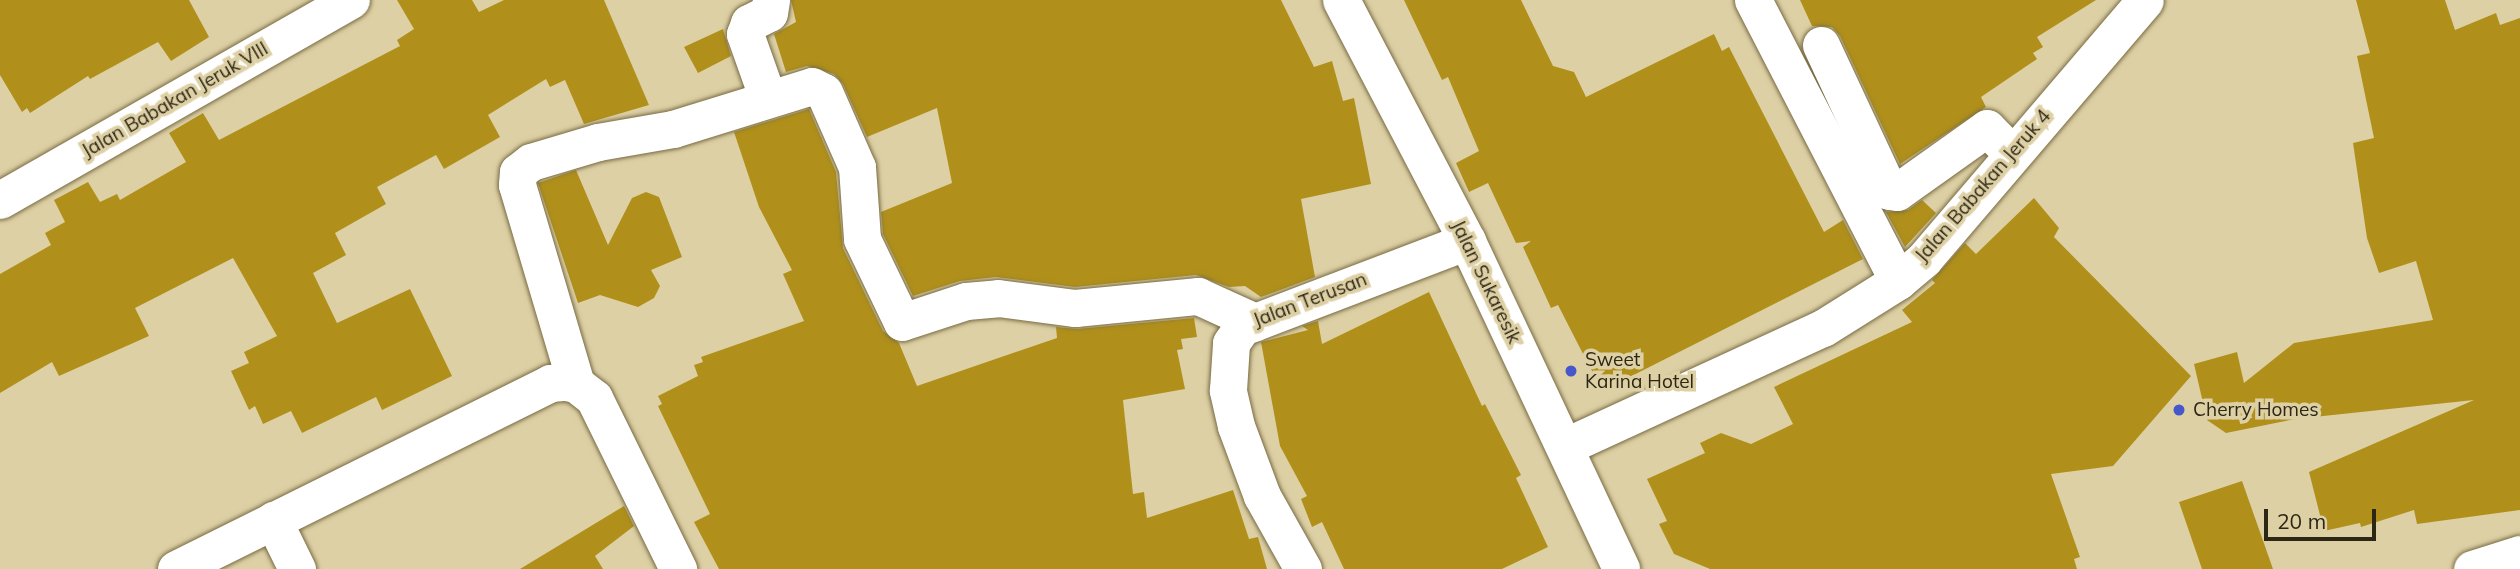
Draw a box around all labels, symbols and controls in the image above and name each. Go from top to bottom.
street label: Jalan Babakan Jeruk VIII [78,37,272,163]
street label: Jalan Babakan Jeruk 4 [1911,105,2055,267]
street label: Jalan Sukaresik [1446,217,1526,347]
street label: Jalan Terusan [1250,268,1370,332]
place label: Sweet Karina Hotel [1585,349,1694,393]
marker: Sweet Karina Hotel [1563,363,1579,379]
place label: Cherry Homes [2193,399,2319,421]
marker: Cherry Homes [2171,402,2187,418]
scale bar [2268,496,2380,540]
text: 20 m [2277,508,2326,534]

